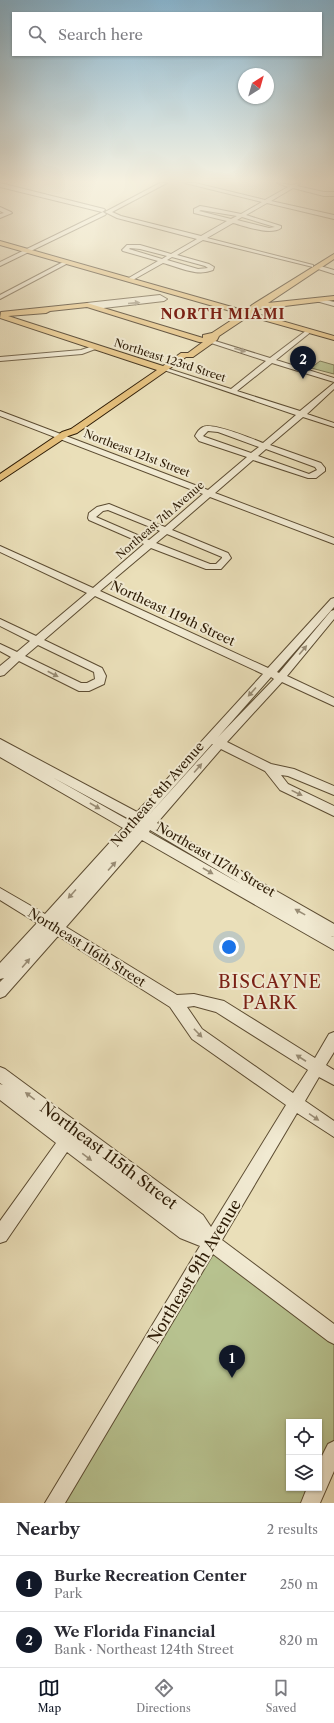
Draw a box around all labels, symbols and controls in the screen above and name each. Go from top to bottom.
search box [12,12,322,56]
icon: search [26,23,48,45]
text: Search here [58,25,143,44]
north arrow [238,68,274,104]
one-way arrow [128,300,140,307]
district label: NORTH MIAMI [161,305,285,323]
street label: Northeast 123rd Street [112,335,228,385]
pin: 2 [290,346,316,379]
one-way arrow [235,348,247,354]
street label: Northeast 121st Street [82,426,192,480]
street label: Northeast 7th Avenue [113,478,207,562]
street label: Northeast 119th Street [108,577,238,649]
one-way arrow [299,645,308,655]
one-way arrow [47,671,59,677]
one-way arrow [247,687,257,697]
street label: Northeast 8th Avenue [107,738,207,850]
one-way arrow [193,763,203,773]
one-way arrow [291,790,303,796]
one-way arrow [89,803,101,809]
street label: Northeast 117th Street [154,818,279,900]
one-way arrow [108,860,117,871]
one-way arrow [202,867,214,874]
one-way arrow [68,889,77,898]
street label: Northeast 116th Street [25,904,149,990]
one-way arrow [294,909,306,915]
your location [219,937,239,957]
one-way arrow [21,958,30,968]
district label: BISCAYNE PARK [218,971,322,1014]
one-way arrow [193,1028,202,1038]
one-way arrow [295,1055,306,1062]
one-way arrow [25,1092,35,1100]
street label: Northeast 115th Street [36,1097,182,1213]
one-way arrow [309,1113,319,1121]
one-way arrow [82,1152,92,1160]
street label: Northeast 9th Avenue [143,1195,245,1347]
pin: 1 [219,1345,245,1378]
map controls [286,1419,322,1491]
button: locate [286,1419,322,1455]
button: layers [286,1455,322,1491]
text: Nearby [16,1519,80,1539]
text: 2 results [267,1521,318,1537]
text: Burke Recreation Center [54,1566,247,1585]
text: 1 [26,1576,32,1592]
text: 250 m [280,1576,318,1592]
text: Park [54,1585,82,1601]
text: We Florida Financial [54,1622,216,1641]
text: 2 [25,1632,33,1648]
text: 820 m [279,1632,318,1648]
text: Bank · Northeast 124th Street [54,1641,234,1657]
tab: Map [38,1677,61,1715]
tab: Directions [136,1677,191,1715]
tab: Saved [266,1677,296,1715]

